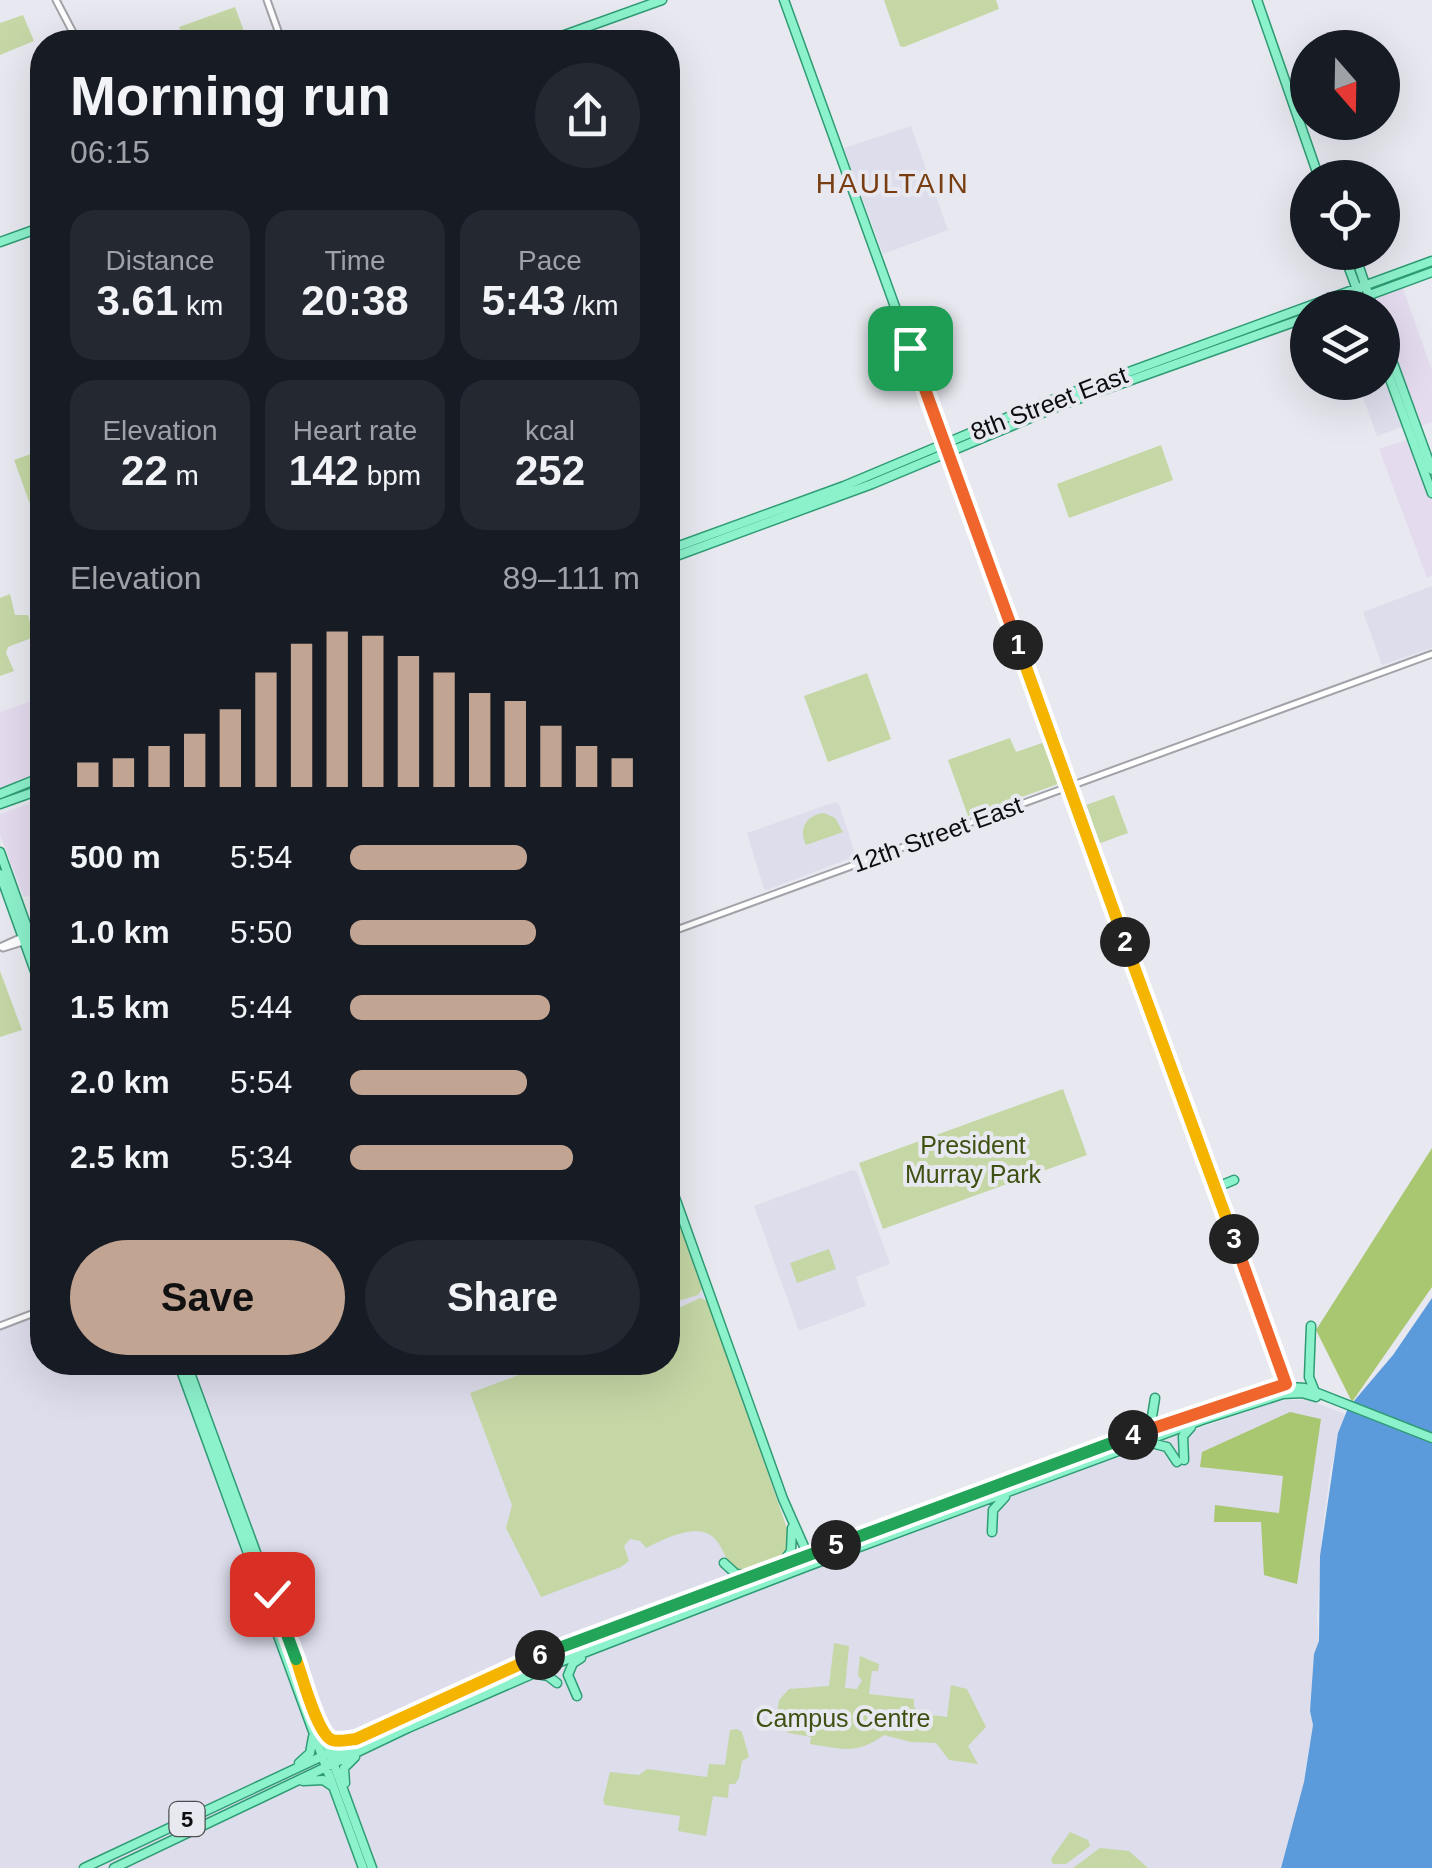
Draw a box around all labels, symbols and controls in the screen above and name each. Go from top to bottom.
north arrow [1290,30,1400,140]
map controls [1290,30,1400,400]
button: share [535,63,640,168]
text: Morning run [70,65,391,127]
text: 06:15 [70,134,150,170]
button: locate [1290,160,1400,270]
district label: HAULTAIN [816,168,970,199]
text: Distance [106,245,214,276]
text: Time [324,245,386,276]
text: Pace [518,245,582,276]
text: 3.61 [97,277,178,324]
text: 20:38 [301,277,409,324]
text: 5:43 [482,277,566,324]
text: km [178,290,223,321]
text: /km [566,290,618,321]
button: layers [1290,290,1400,400]
pin [868,306,953,391]
icon: arrive [883,321,938,376]
street label: 8th Street East [967,360,1131,446]
text: Elevation [102,415,218,446]
text: Heart rate [293,415,417,446]
text: kcal [525,415,575,446]
text: 22 [121,447,168,494]
text: 142 [289,447,359,494]
text: 252 [515,447,585,494]
text: m [168,460,199,491]
text: bpm [359,460,421,491]
text: Elevation [70,560,202,596]
text: 89–111 m [502,560,640,596]
pin: 1 [993,620,1043,670]
text: 1 [1010,629,1026,660]
street label: 12th Street East [848,790,1026,878]
text: 500 m [70,839,161,875]
text: 5:54 [230,839,292,875]
text: 1.0 km [70,914,170,950]
text: 5:50 [230,914,292,950]
pin: 2 [1100,917,1150,967]
text: 2 [1117,926,1133,957]
text: 1.5 km [70,989,170,1025]
text: 5:44 [230,989,292,1025]
text: 2.0 km [70,1064,170,1100]
text: 5:54 [230,1064,292,1100]
park label: President Murray Park [905,1131,1042,1188]
text: 2.5 km [70,1139,170,1175]
text: 5:34 [230,1139,292,1175]
pin: 3 [1209,1214,1259,1264]
text: 3 [1226,1223,1242,1254]
button: Save [70,1240,345,1355]
button: Share [365,1240,640,1355]
pin: 4 [1108,1410,1158,1460]
text: 4 [1125,1419,1141,1450]
pin: 5 [811,1520,861,1570]
text: 5 [828,1529,844,1560]
pin [230,1552,315,1637]
icon: check [245,1567,300,1622]
pin: 6 [515,1630,565,1680]
text: 6 [532,1639,548,1670]
park label: Campus Centre [755,1704,931,1732]
road number: 5 [170,1802,204,1836]

